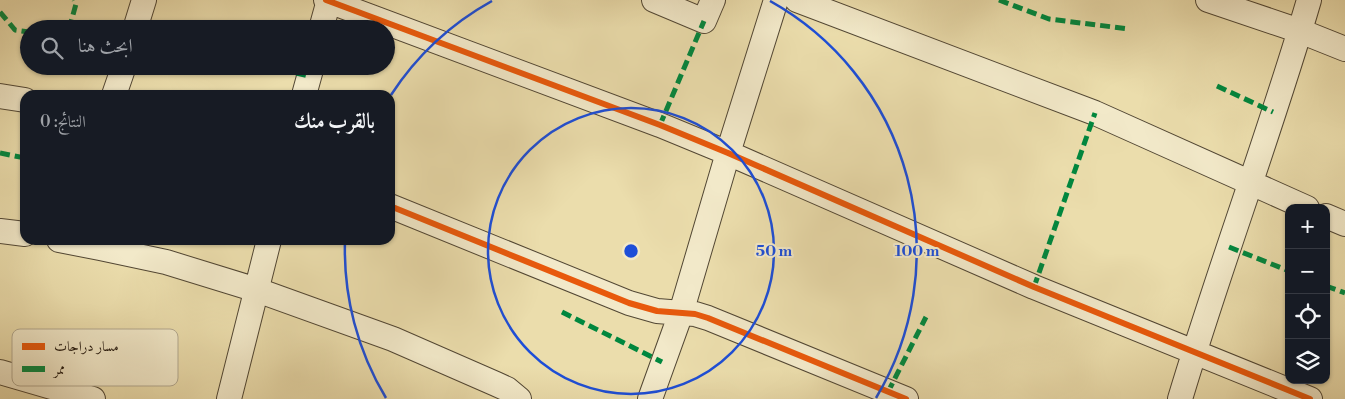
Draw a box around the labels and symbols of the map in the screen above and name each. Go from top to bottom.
centre of rings [622,242,640,260]
text: 50 m [756,242,792,261]
text: 100 m [895,242,940,261]
legend [12,329,178,386]
text: مسار دراجات [54,338,119,356]
text: ممر [52,361,65,379]

